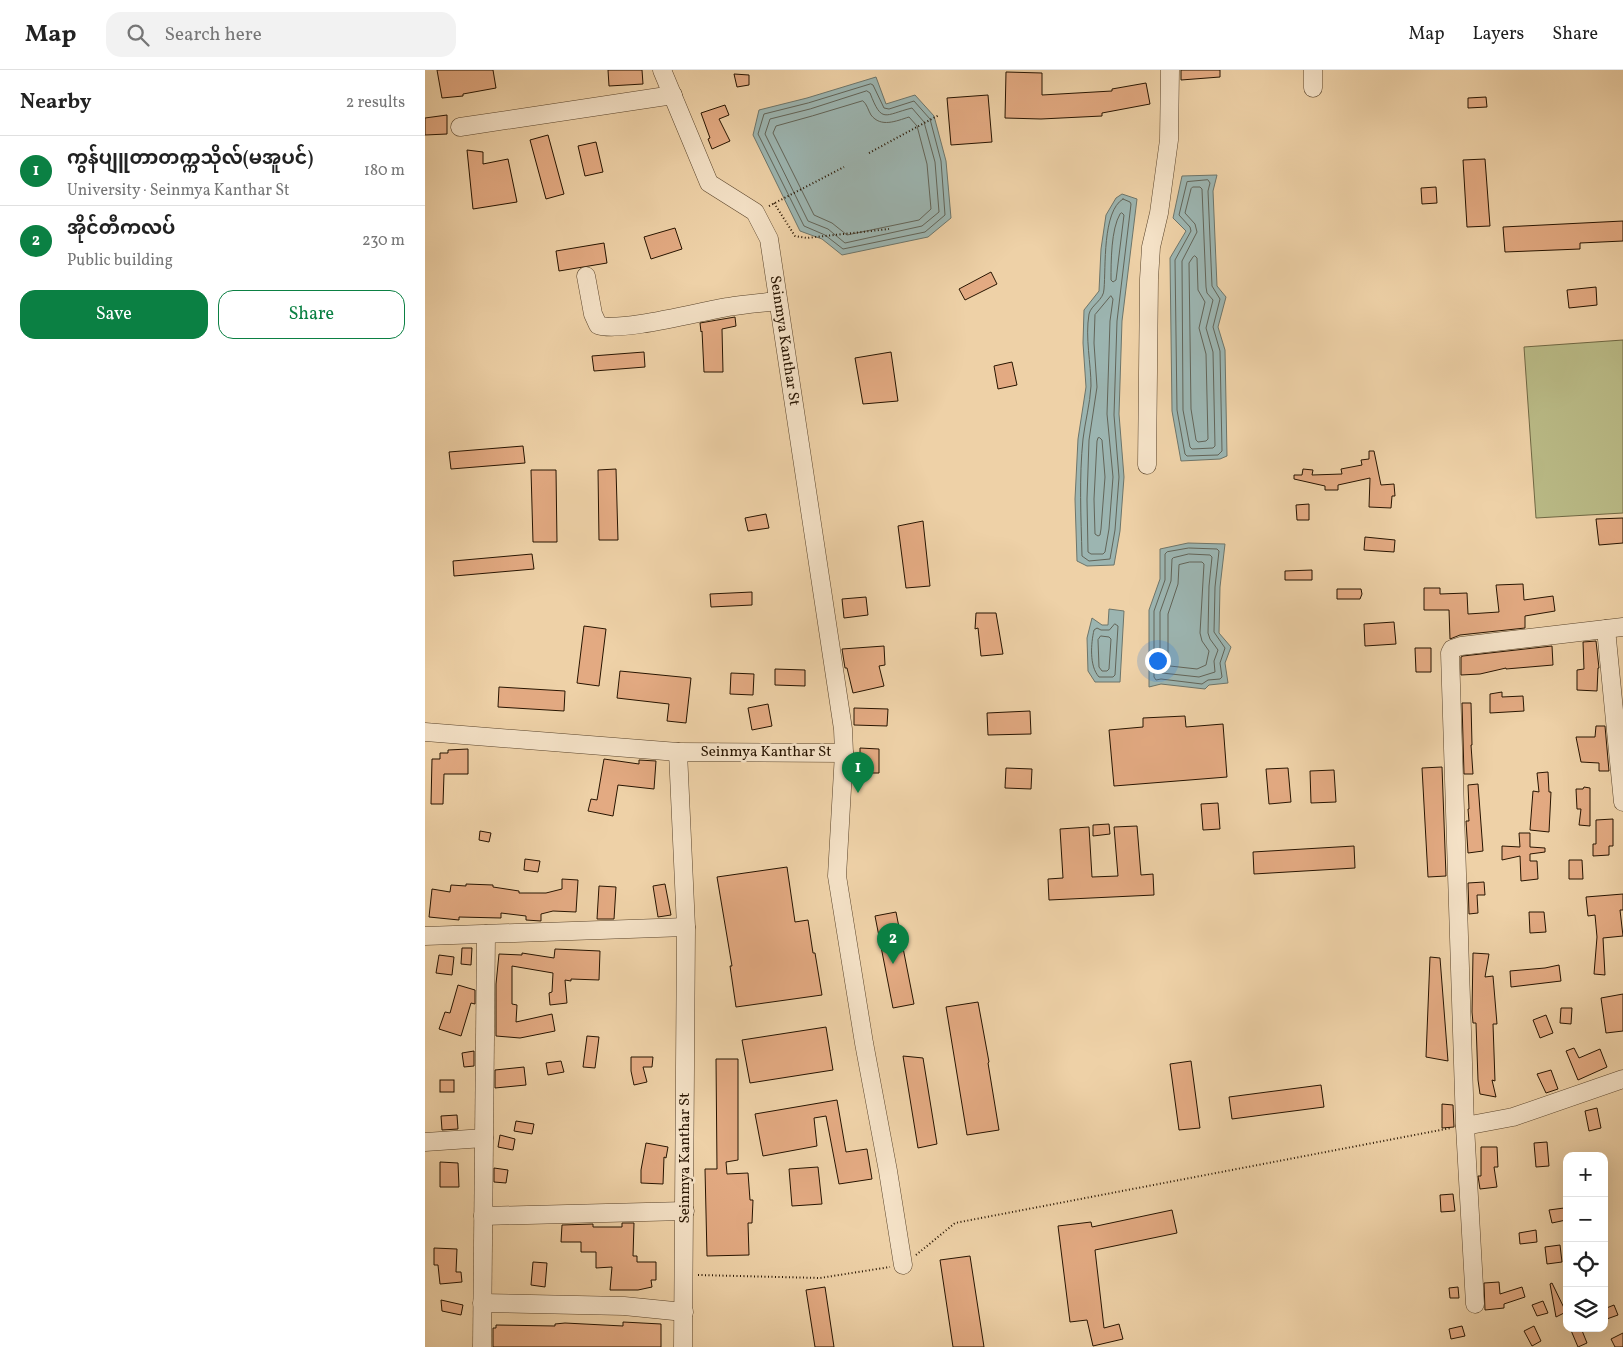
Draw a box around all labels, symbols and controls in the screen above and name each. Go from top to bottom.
search box [106,12,456,57]
text: Map [25,18,76,52]
icon: search [124,21,152,49]
text: Search here [164,22,262,48]
text: Map [1408,22,1444,47]
text: Layers [1472,22,1524,47]
text: Share [1552,22,1598,47]
text: Nearby [20,88,91,117]
text: 2 results [346,92,405,114]
text: ကွန်ပျူတာတက္ကသိုလ်(မအူပင်) [67,146,313,172]
text: 1 [33,160,39,182]
text: 180 m [364,160,405,182]
text: University · Seinmya Kanthar St [67,180,290,202]
text: အိုင်တီကလပ် [67,216,175,242]
text: 2 [32,230,40,252]
text: 230 m [362,230,405,252]
text: Public building [67,250,173,272]
street label: Seinmya Kanthar St [764,274,805,407]
button: Save [20,290,208,339]
button: Share [218,290,405,339]
your location [1145,648,1171,674]
street label: Seinmya Kanthar St [700,742,832,763]
pin: 1 [842,752,874,793]
pin: 2 [877,923,909,964]
street label: Seinmya Kanthar St [675,1092,696,1224]
map controls [1563,1152,1608,1332]
button: + [1563,1152,1608,1197]
button: − [1563,1197,1608,1242]
button: locate [1563,1242,1608,1287]
button: layers [1563,1287,1608,1332]

